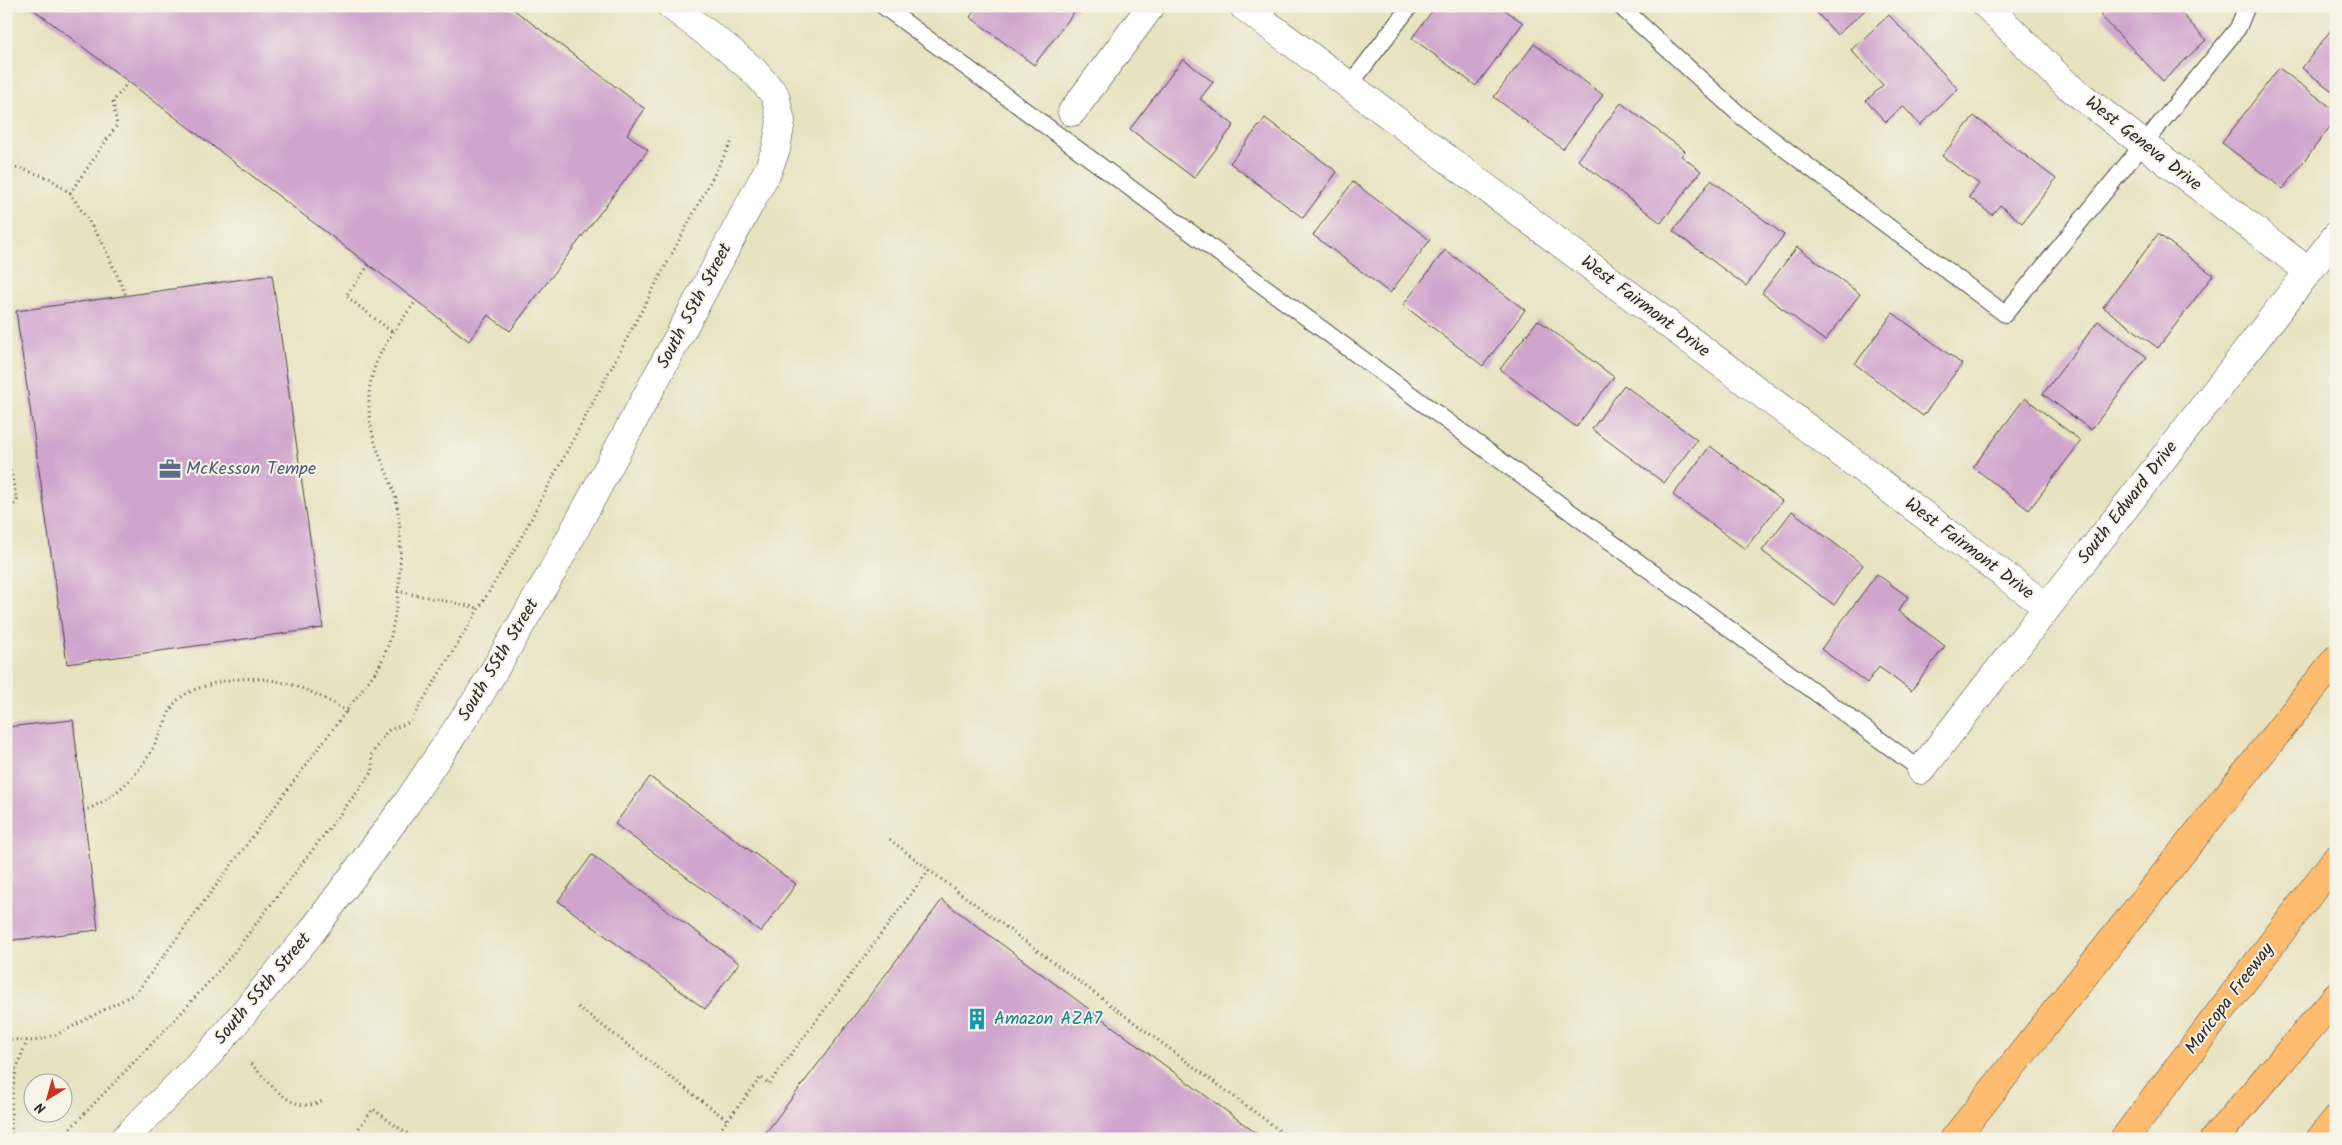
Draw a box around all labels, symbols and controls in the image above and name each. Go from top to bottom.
street label: West Geneva Drive [2078,89,2208,199]
street label: South 55th Street [650,237,741,374]
street label: West Fairmont Drive [1574,248,1716,366]
street label: South Edward Drive [2070,435,2186,571]
place label: McKesson Tempe [186,455,316,484]
office icon: McKesson Tempe [157,456,183,482]
street label: West Fairmont Drive [1898,490,2040,608]
street label: South 55th Street [451,592,548,727]
street label: South 55th Street [207,926,319,1052]
street label: Maricopa Freeway [2178,936,2282,1061]
place label: Amazon AZA7 [994,1005,1103,1034]
building icon: Amazon AZA7 [964,1006,990,1032]
north arrow [22,1072,72,1122]
text: N [31,1096,51,1119]

